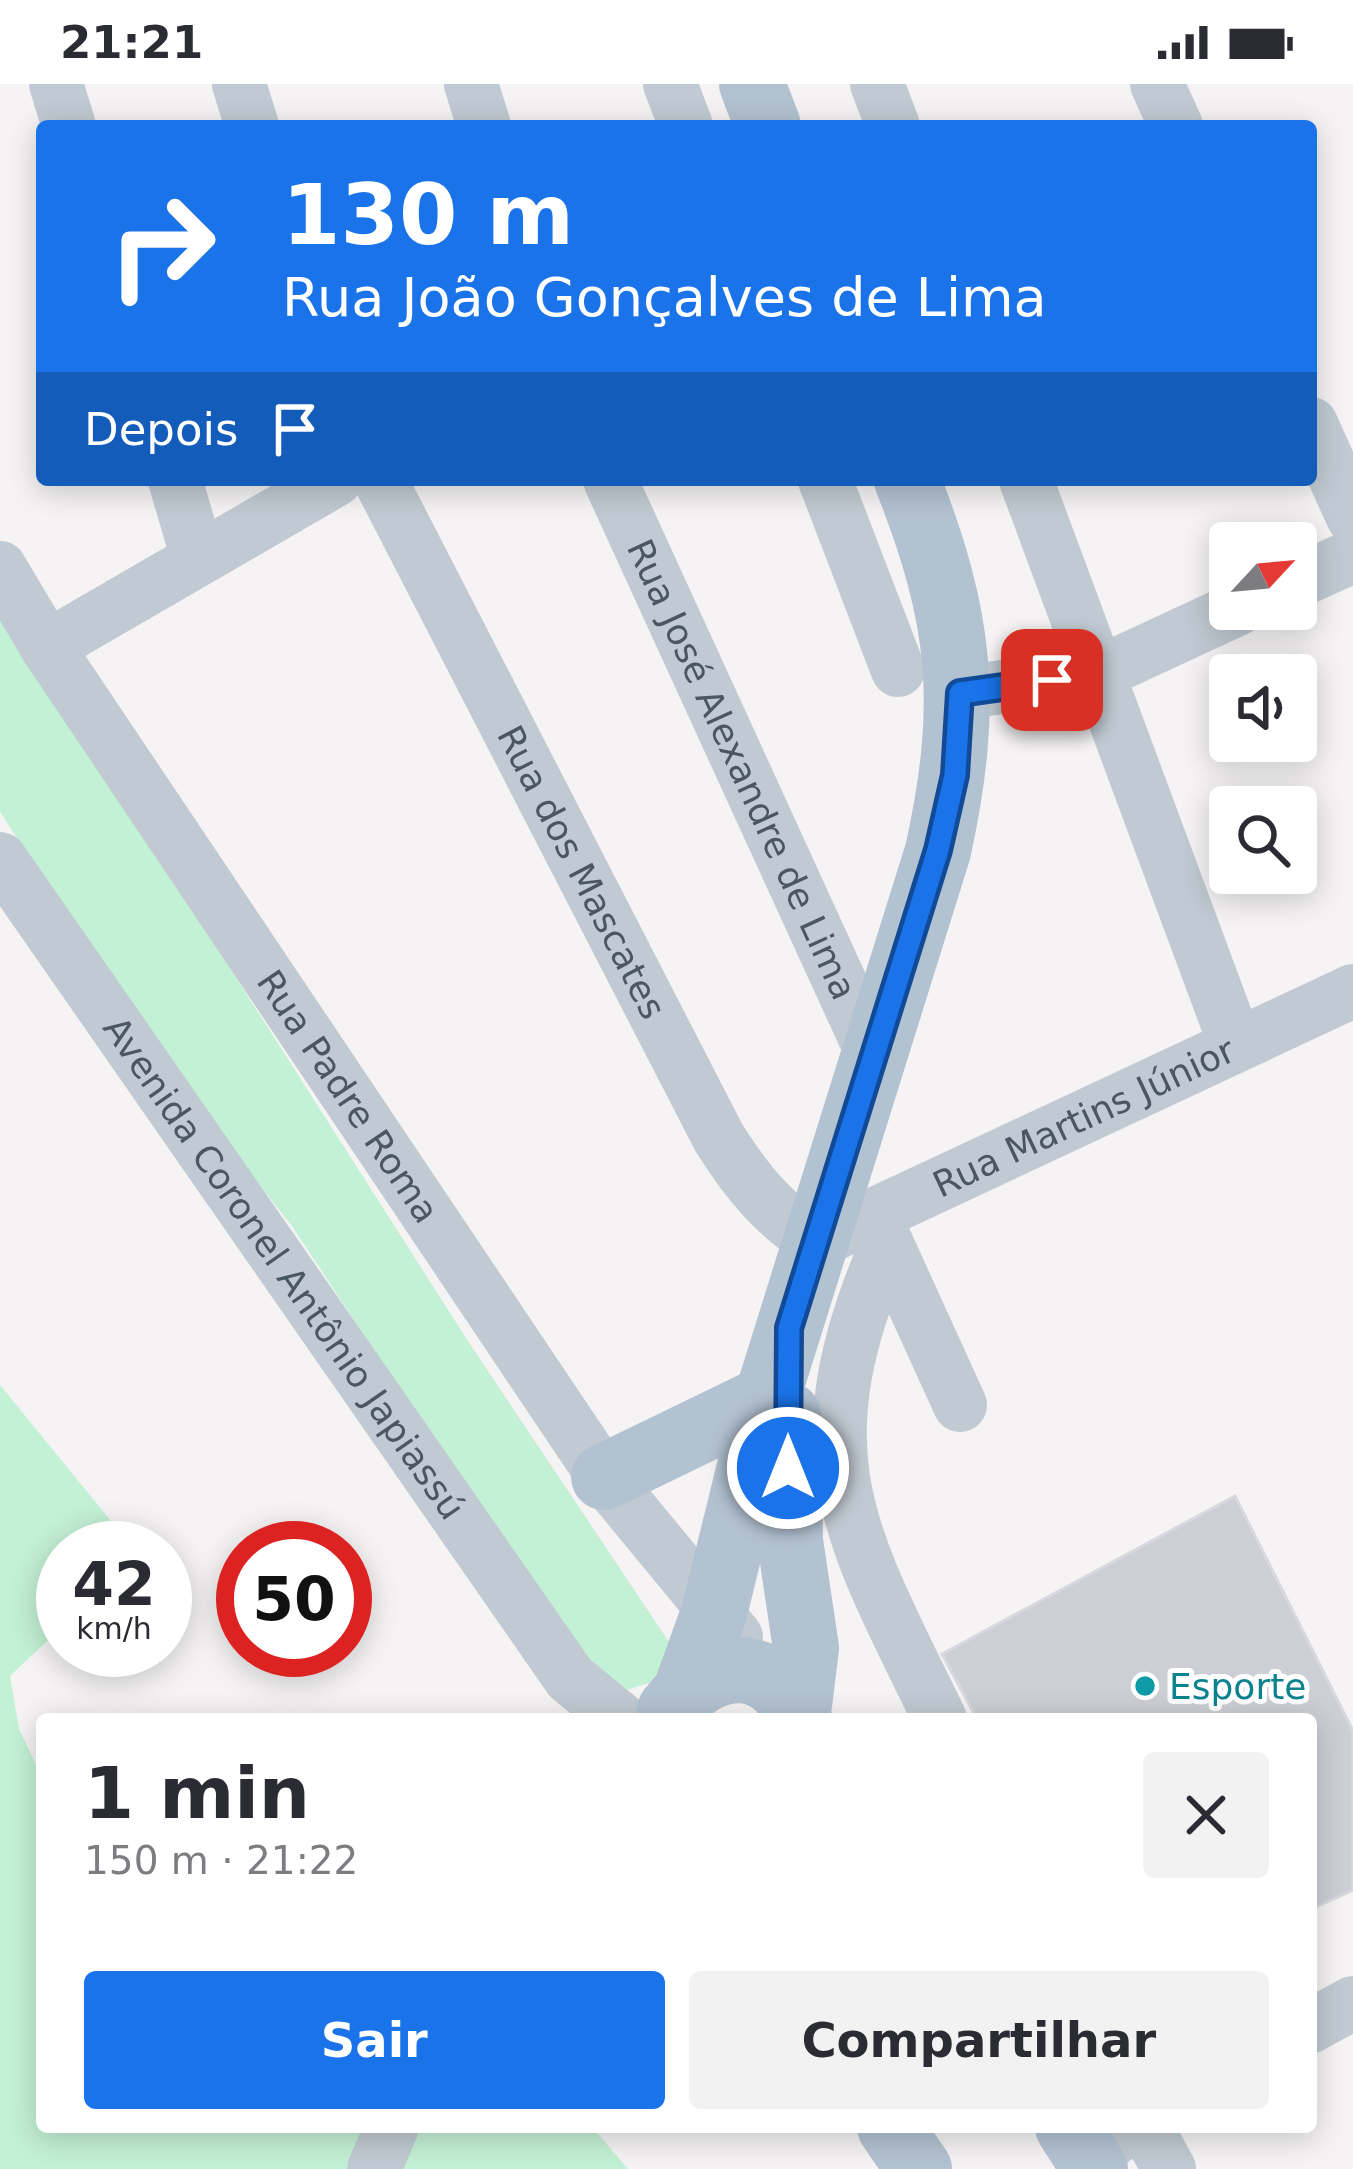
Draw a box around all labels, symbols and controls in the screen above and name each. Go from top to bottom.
text: 21:21 [60,16,203,69]
text: 130 m [282,166,574,264]
icon: right [84,168,240,324]
text: Rua João Gonçalves de Lima [282,266,1047,329]
icon: arrive [262,396,328,462]
text: Depois [84,403,238,456]
north arrow [1209,522,1317,630]
map controls [1209,522,1317,894]
street label: Rua José Alexandre de Lima [619,533,865,1006]
pin [1001,629,1103,731]
icon: arrive [1019,647,1085,713]
button: sound [1209,654,1317,762]
street label: Rua dos Mascates [490,719,674,1025]
button: search [1209,786,1317,894]
street label: Rua Padre Roma [249,962,448,1230]
street label: Avenida Coronel Antônio Japiassú [95,1009,473,1527]
street label: Rua Martins Júnior [926,1029,1241,1205]
position arrow [725,1405,851,1531]
speed limit sign: 50 [216,1521,372,1677]
text: 42 [72,1549,156,1619]
text: km/h [76,1611,152,1646]
place label: Esporte [1169,1666,1306,1707]
marker: Esporte [1132,1673,1158,1699]
text: 1 min [84,1751,310,1835]
button: close [1143,1752,1269,1878]
text: 150 m · 21:22 [84,1838,358,1883]
button: Sair [84,1971,665,2109]
button: Compartilhar [689,1971,1269,2109]

